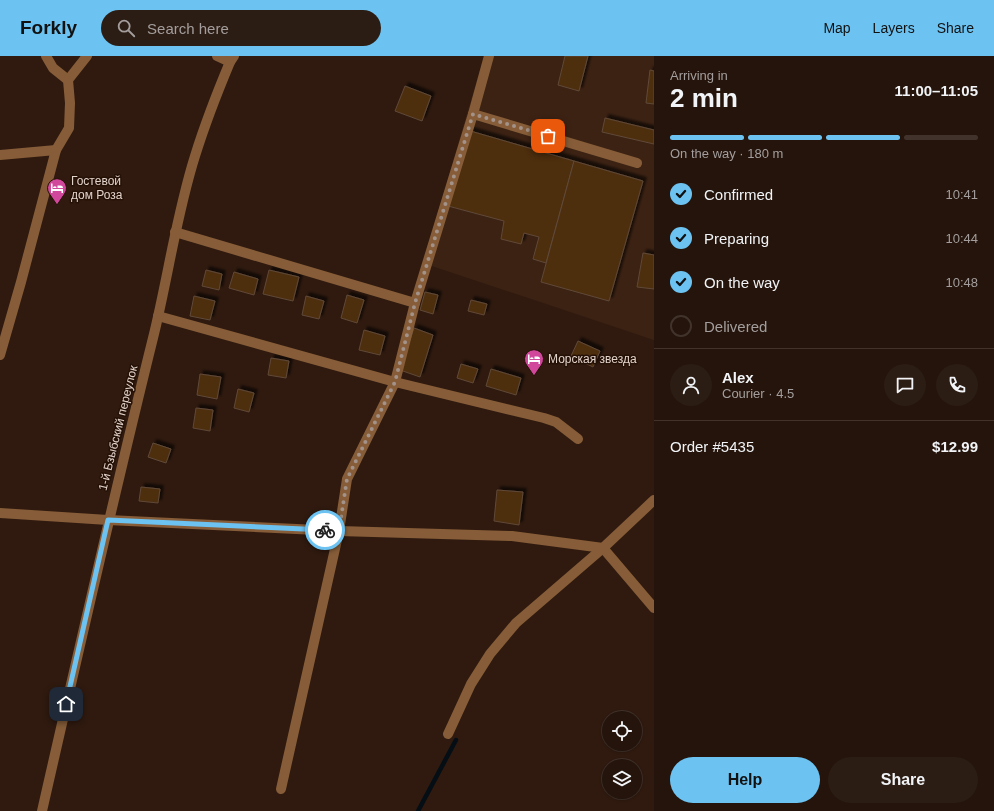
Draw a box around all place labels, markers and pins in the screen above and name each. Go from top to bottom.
pin [531,119,565,153]
place label: Гостевой дом Роза [71,174,123,202]
hotel icon: Гостевой дом Роза [46,177,68,205]
hotel icon: Морская звезда [523,348,545,376]
place label: Морская звезда [548,352,637,366]
pin [49,687,83,721]

